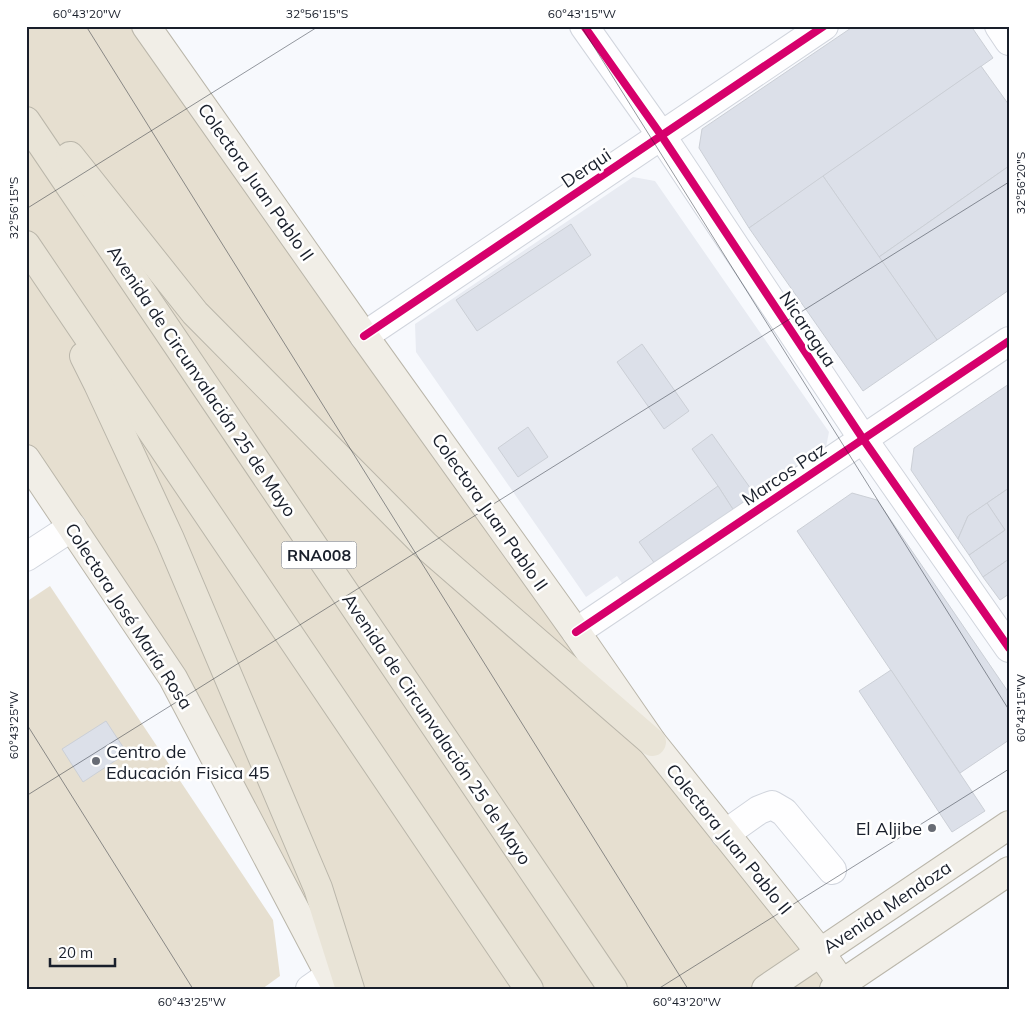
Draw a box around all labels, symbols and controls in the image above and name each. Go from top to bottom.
text: 60°43'20"W [53,6,121,21]
text: 32°56'15"S [286,6,348,21]
text: 60°43'15"W [548,6,616,21]
street label: Colectora Juan Pablo II [193,99,319,265]
street label: Derqui [557,143,615,193]
text: 32°56'20"S [1013,152,1028,214]
text: 32°56'15"S [6,177,21,239]
street label: Avenida de Circunvalación 25 de Mayo [102,241,302,521]
street label: Nicaragua [774,287,842,371]
street label: Colectora Juan Pablo II [427,429,553,595]
street label: Marcos Paz [737,437,831,511]
street label: Colectora José María Rosa [60,518,198,714]
road number: RNA008 [282,542,356,568]
street label: Avenida de Circunvalación 25 de Mayo [337,589,537,869]
text: 60°43'15"W [1013,674,1028,742]
text: 60°43'25"W [6,691,21,759]
place label: Centro de Educación Fisica 45 [106,740,270,784]
marker: Centro de Educación Fisica 45 [90,755,102,767]
street label: Colectora Juan Pablo II [661,759,797,919]
place label: El Aljibe [856,817,922,840]
marker: El Aljibe [926,822,938,834]
street label: Avenida Mendoza [818,856,956,958]
scale bar [50,935,115,967]
text: 20 m [58,943,93,962]
text: 60°43'25"W [158,994,226,1009]
text: 60°43'20"W [653,994,721,1009]

